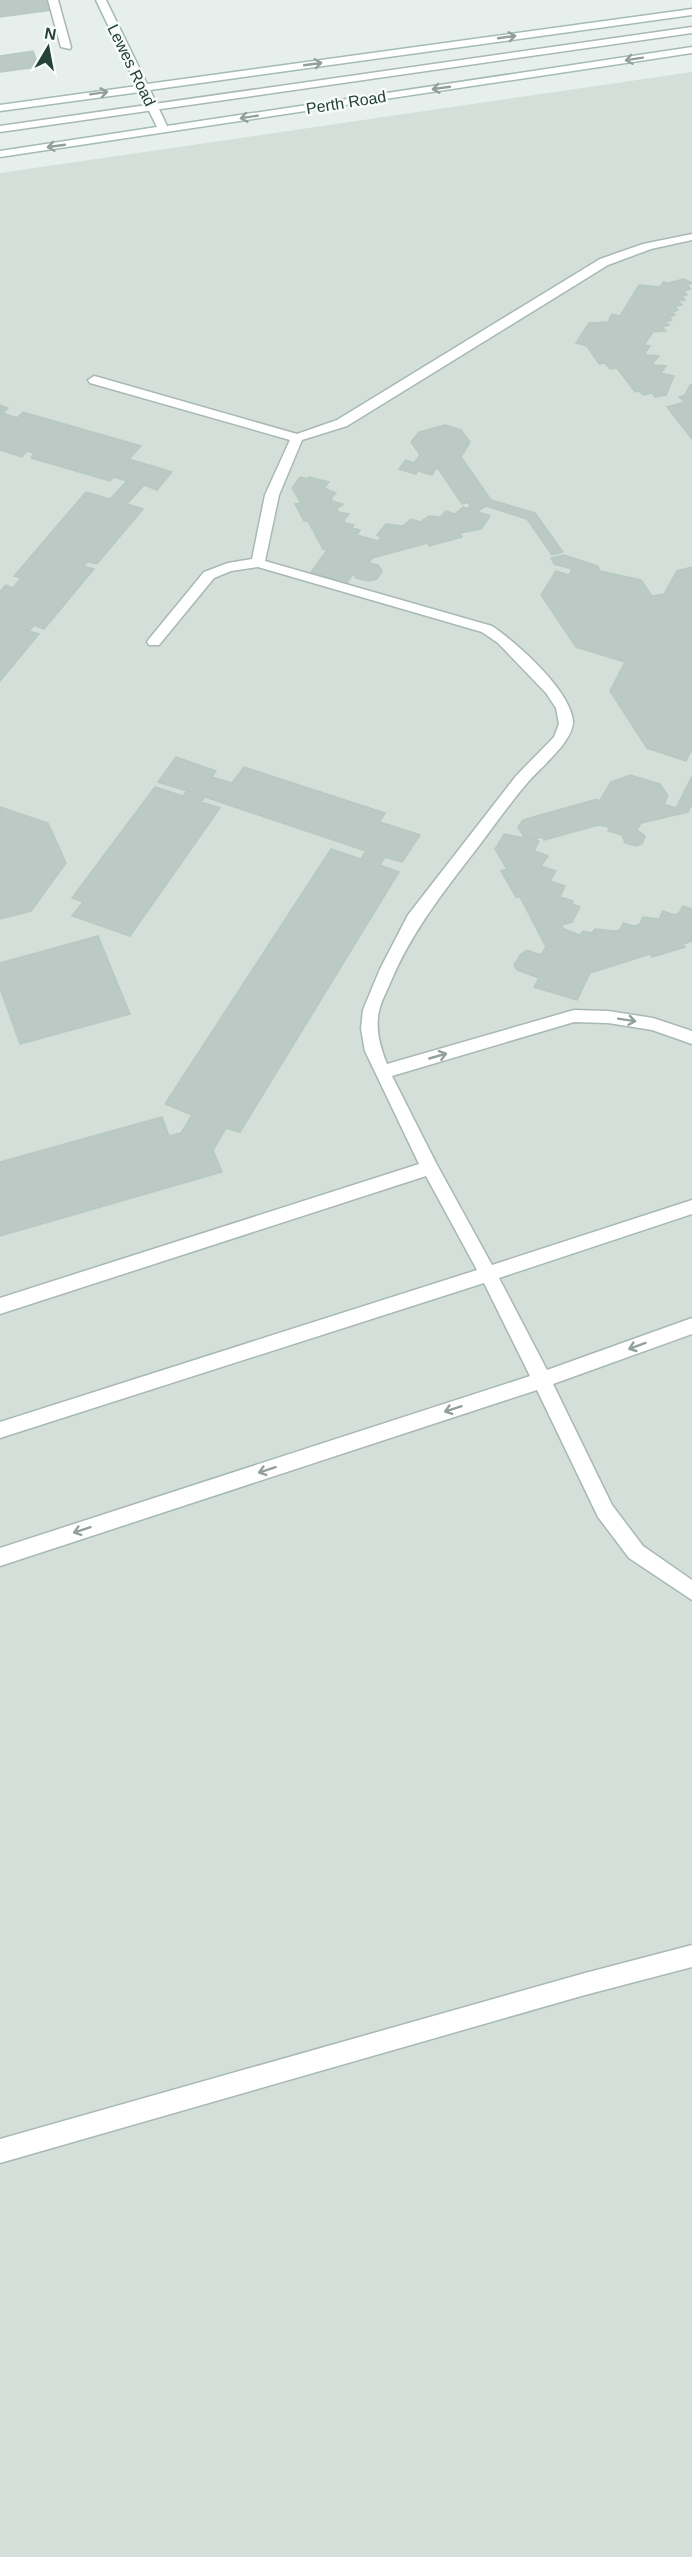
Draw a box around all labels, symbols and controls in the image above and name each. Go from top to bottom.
north arrow [18,18,78,78]
street label: Lewes Road [104,22,159,109]
text: N [43,24,58,43]
one-way arrow [496,32,516,43]
one-way arrow [625,53,645,64]
one-way arrow [303,58,323,69]
one-way arrow [432,82,452,93]
one-way arrow [89,88,109,99]
street label: Perth Road [305,88,387,117]
one-way arrow [239,112,259,123]
one-way arrow [46,140,66,151]
one-way arrow [617,1014,637,1025]
one-way arrow [428,1050,447,1061]
one-way arrow [628,1341,647,1352]
one-way arrow [444,1405,463,1416]
one-way arrow [258,1465,277,1476]
one-way arrow [73,1526,92,1537]

